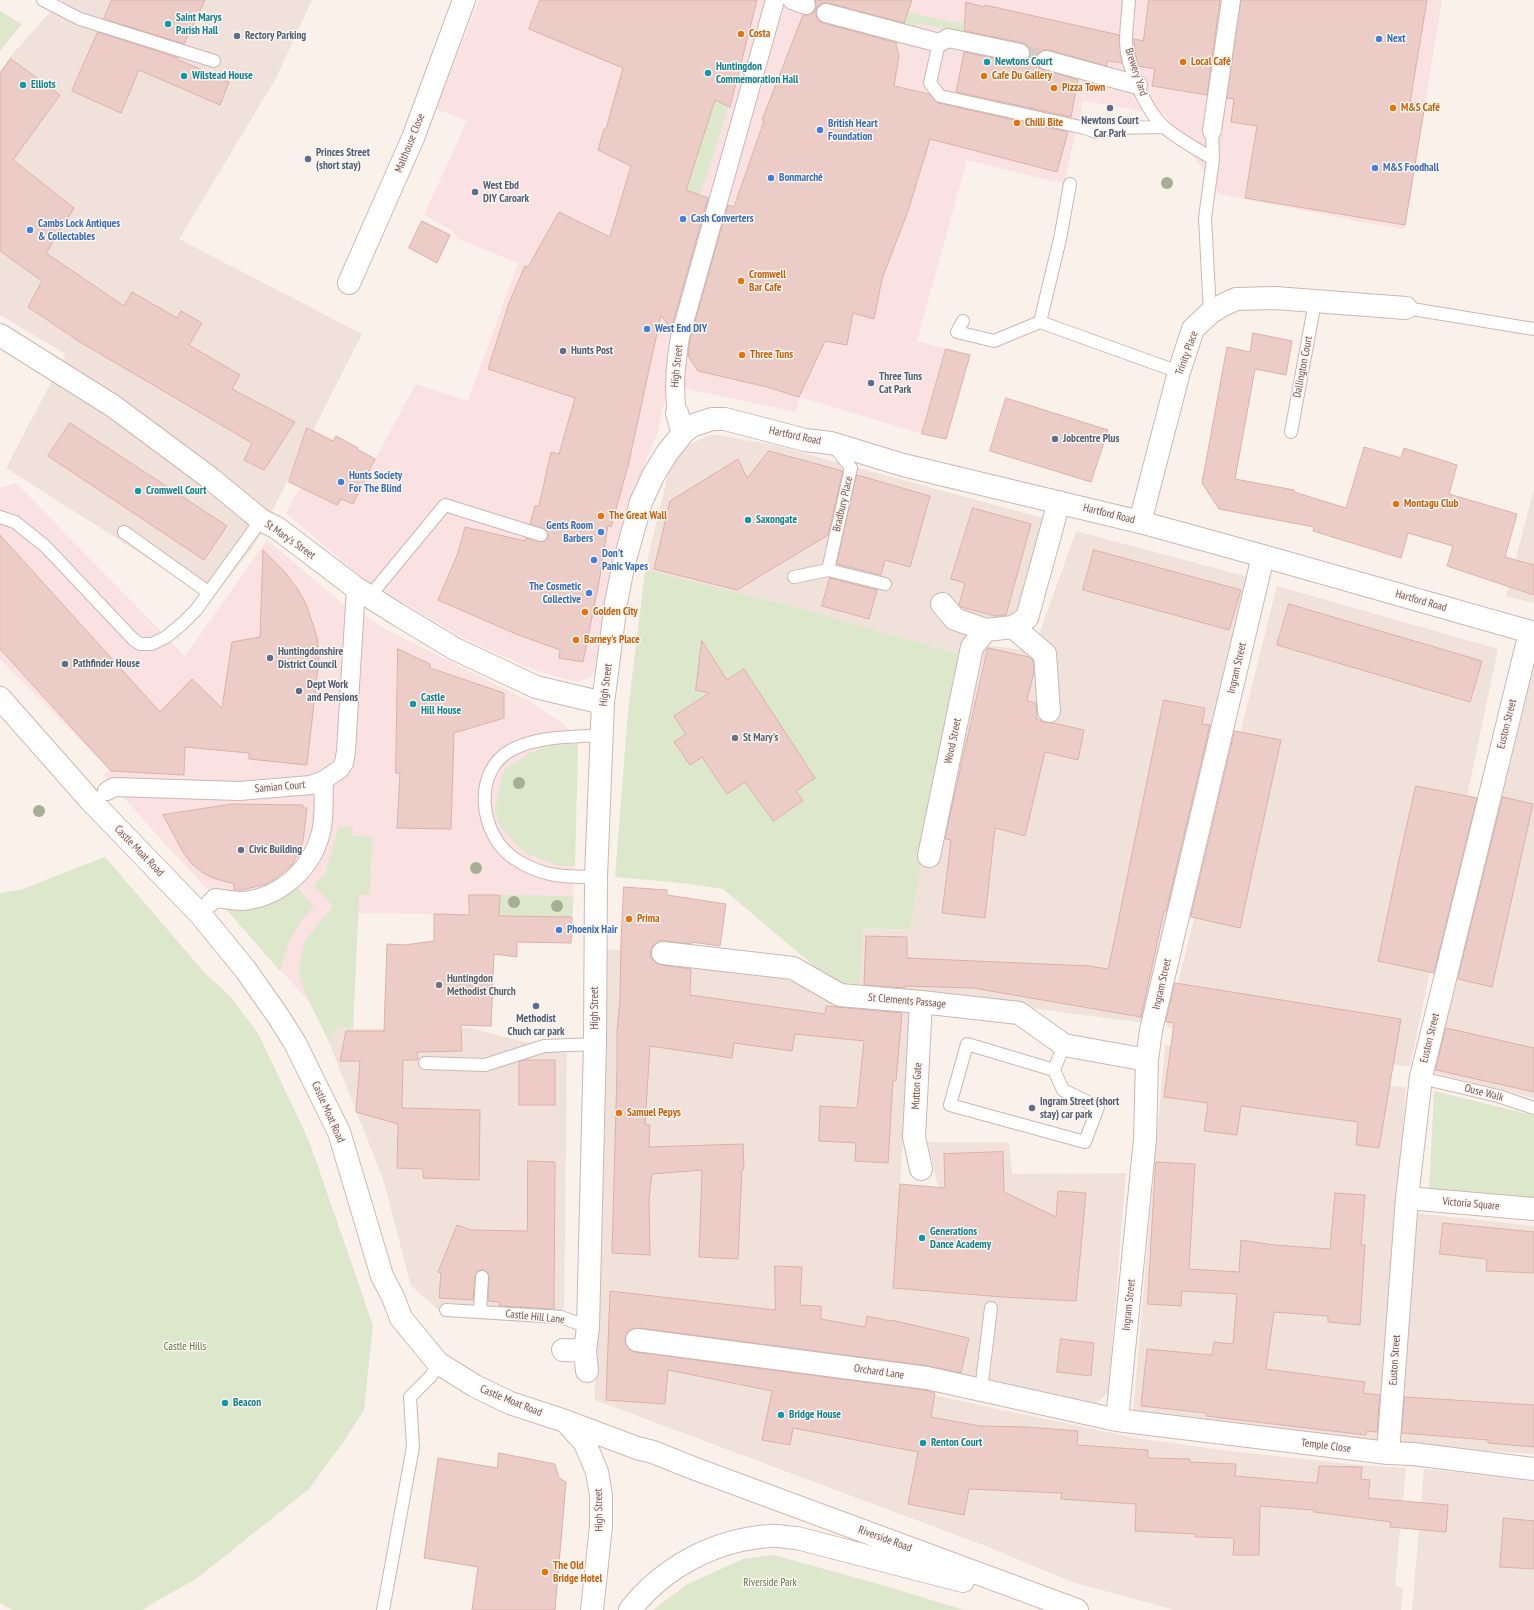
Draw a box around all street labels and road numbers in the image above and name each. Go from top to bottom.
street label: Brewery Yard [1122,46,1150,98]
street label: Malthouse Close [392,112,428,174]
street label: Trinity Place [1173,329,1201,377]
street label: Dallington Court [1291,335,1315,399]
street label: High Street [668,344,686,388]
street label: Hartford Road [768,424,822,448]
street label: Bradbury Place [830,475,856,533]
street label: Hartford Road [1082,501,1136,527]
street label: St Mary's Street [262,518,318,562]
street label: Hartford Road [1394,587,1448,615]
street label: Ingram Street [1225,641,1249,695]
street label: High Street [597,663,615,707]
street label: Euston Street [1494,698,1520,750]
street label: Wood Street [942,717,964,765]
street label: Samian Court [254,778,306,796]
street label: Castle Moat Road [111,823,167,879]
street label: Ingram Street [1150,957,1174,1011]
street label: High Street [588,987,602,1029]
street label: St Clements Passage [868,991,946,1011]
street label: Euston Street [1417,1012,1443,1064]
street label: Mutton Gate [909,1062,925,1110]
street label: Castle Moat Road [309,1079,347,1145]
street label: Ouse Walk [1463,1081,1505,1105]
street label: Victoria Square [1442,1195,1500,1213]
street label: Ingram Street [1120,1279,1138,1331]
street label: Castle Hill Lane [505,1307,565,1327]
street label: Euston Street [1387,1334,1403,1386]
street label: Orchard Lane [853,1362,905,1382]
street label: Castle Moat Road [478,1383,544,1419]
street label: Temple Close [1300,1436,1352,1456]
street label: High Street [592,1488,606,1532]
street label: Riverside Road [856,1523,914,1555]

